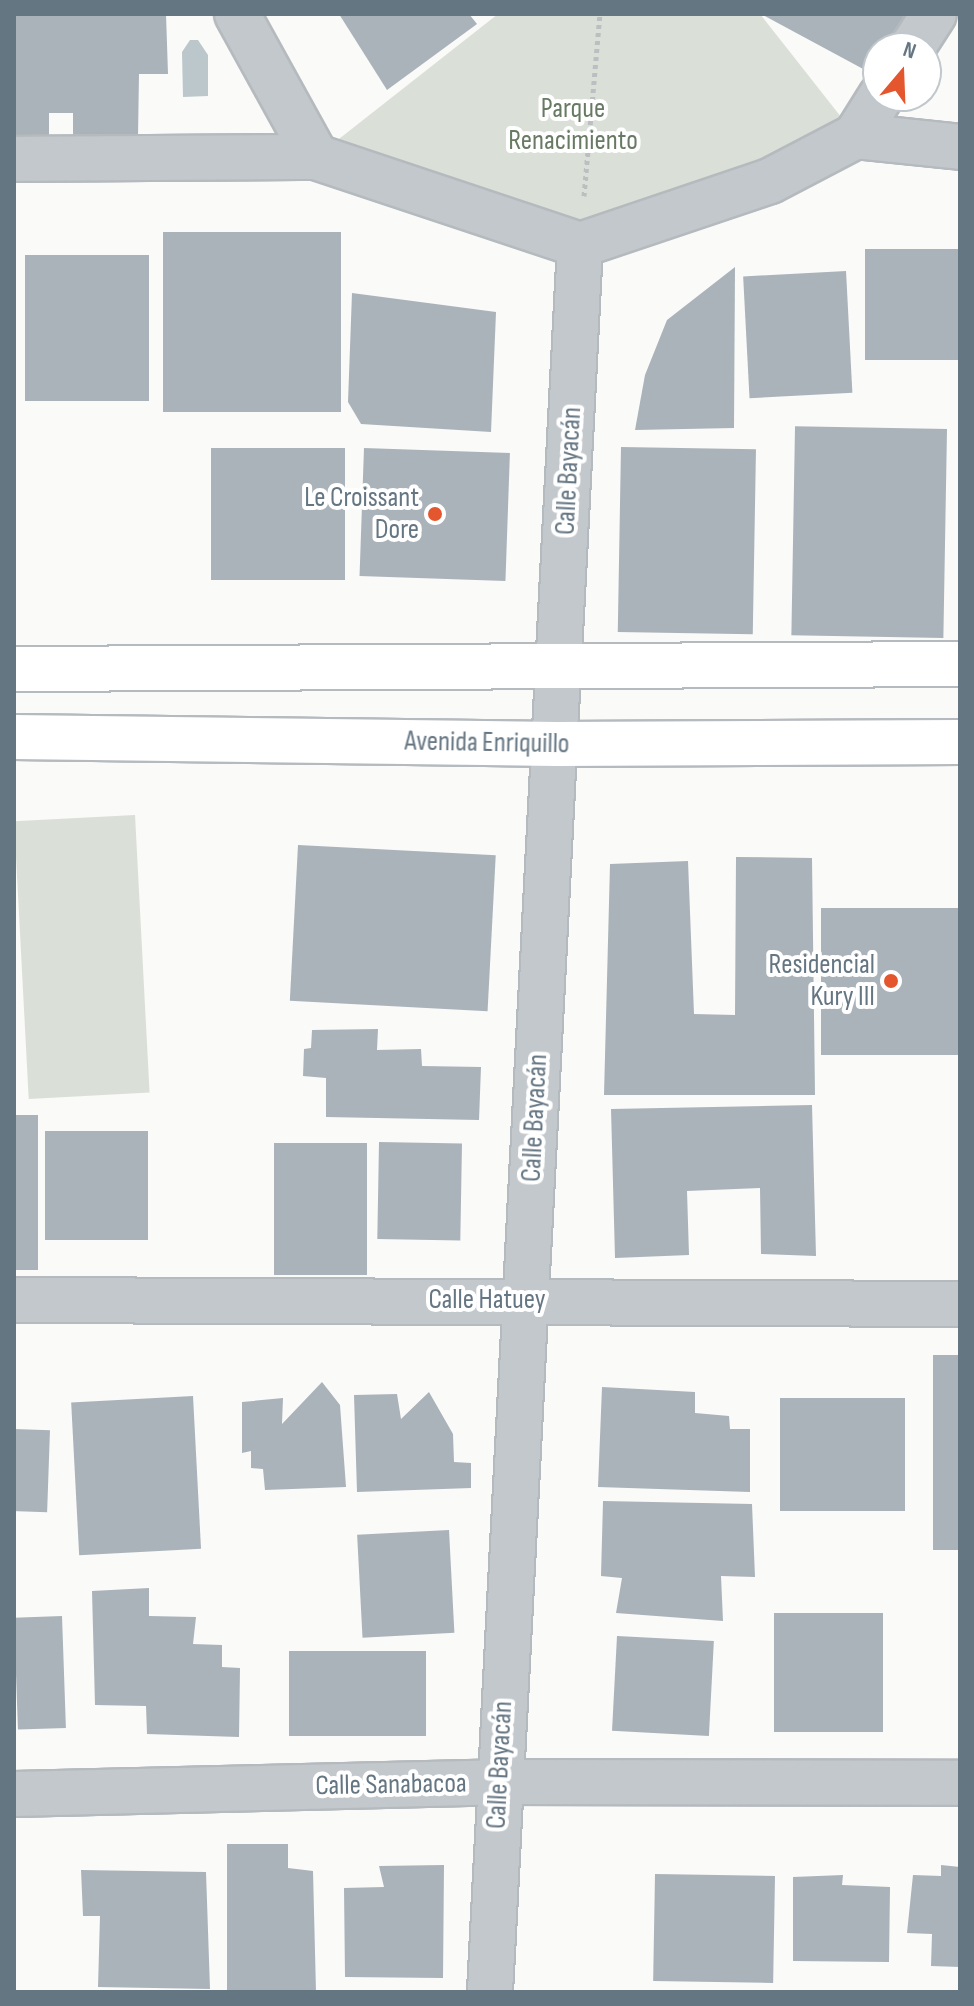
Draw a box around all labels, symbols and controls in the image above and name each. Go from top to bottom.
north arrow [862,32,942,112]
text: N [899,36,919,65]
park label: Parque Renacimiento [508,92,638,158]
street label: Calle Bayacán [549,406,589,536]
place label: Le Croissant Dore [304,481,419,547]
marker: Le Croissant Dore [426,505,444,523]
street label: Avenida Enriquillo [404,725,570,761]
place label: Residencial Kury III [769,948,875,1014]
marker: Residencial Kury III [882,972,900,990]
street label: Calle Bayacán [515,1053,555,1183]
street label: Calle Hatuey [428,1283,546,1317]
street label: Calle Bayacán [480,1700,520,1830]
street label: Calle Sanabacoa [315,1767,467,1803]

